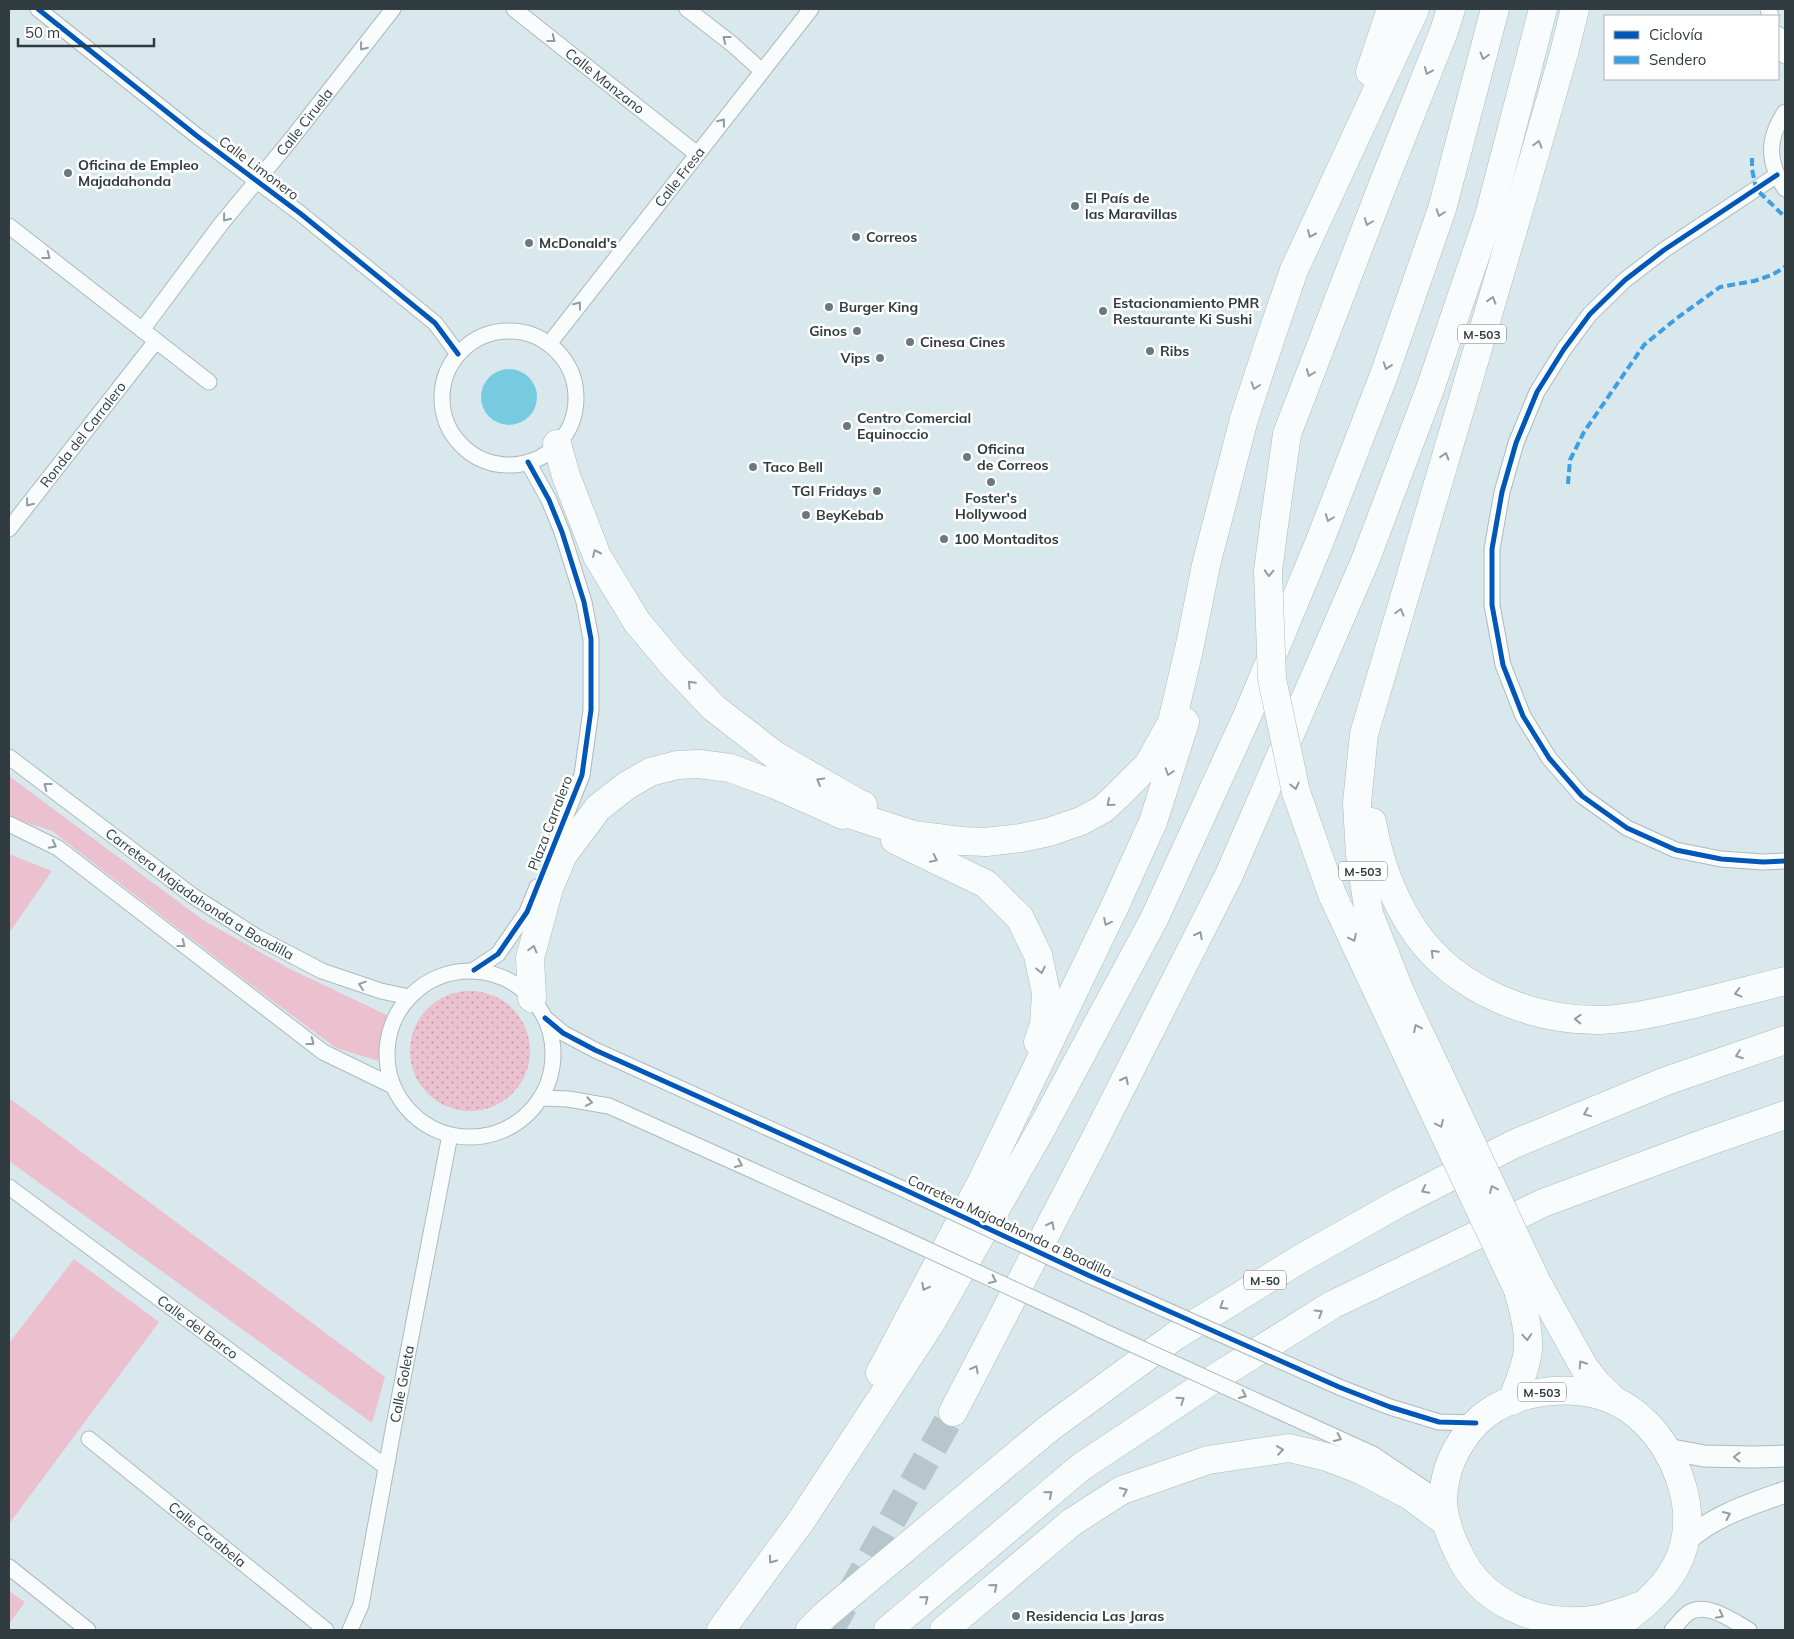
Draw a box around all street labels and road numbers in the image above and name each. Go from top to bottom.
street label: Calle Manzano [562,44,648,118]
street label: Calle Ciruela [272,85,337,160]
street label: Calle Limonero [215,132,303,204]
street label: Calle Fresa [651,143,709,211]
road number: M-503 [1458,324,1506,344]
street label: Ronda del Carralero [36,378,130,491]
street label: Plaza Carralero [524,773,576,873]
street label: Carretera Majadahonda a Boadilla [102,824,297,964]
road number: M-503 [1339,861,1387,880]
street label: Carretera Majadahonda a Boadilla [905,1171,1115,1281]
road number: M-50 [1244,1270,1286,1290]
street label: Calle del Barco [154,1291,242,1363]
street label: Calle Goleta [386,1344,418,1424]
road number: M-503 [1518,1382,1566,1401]
street label: Calle Carabela [165,1498,250,1571]

